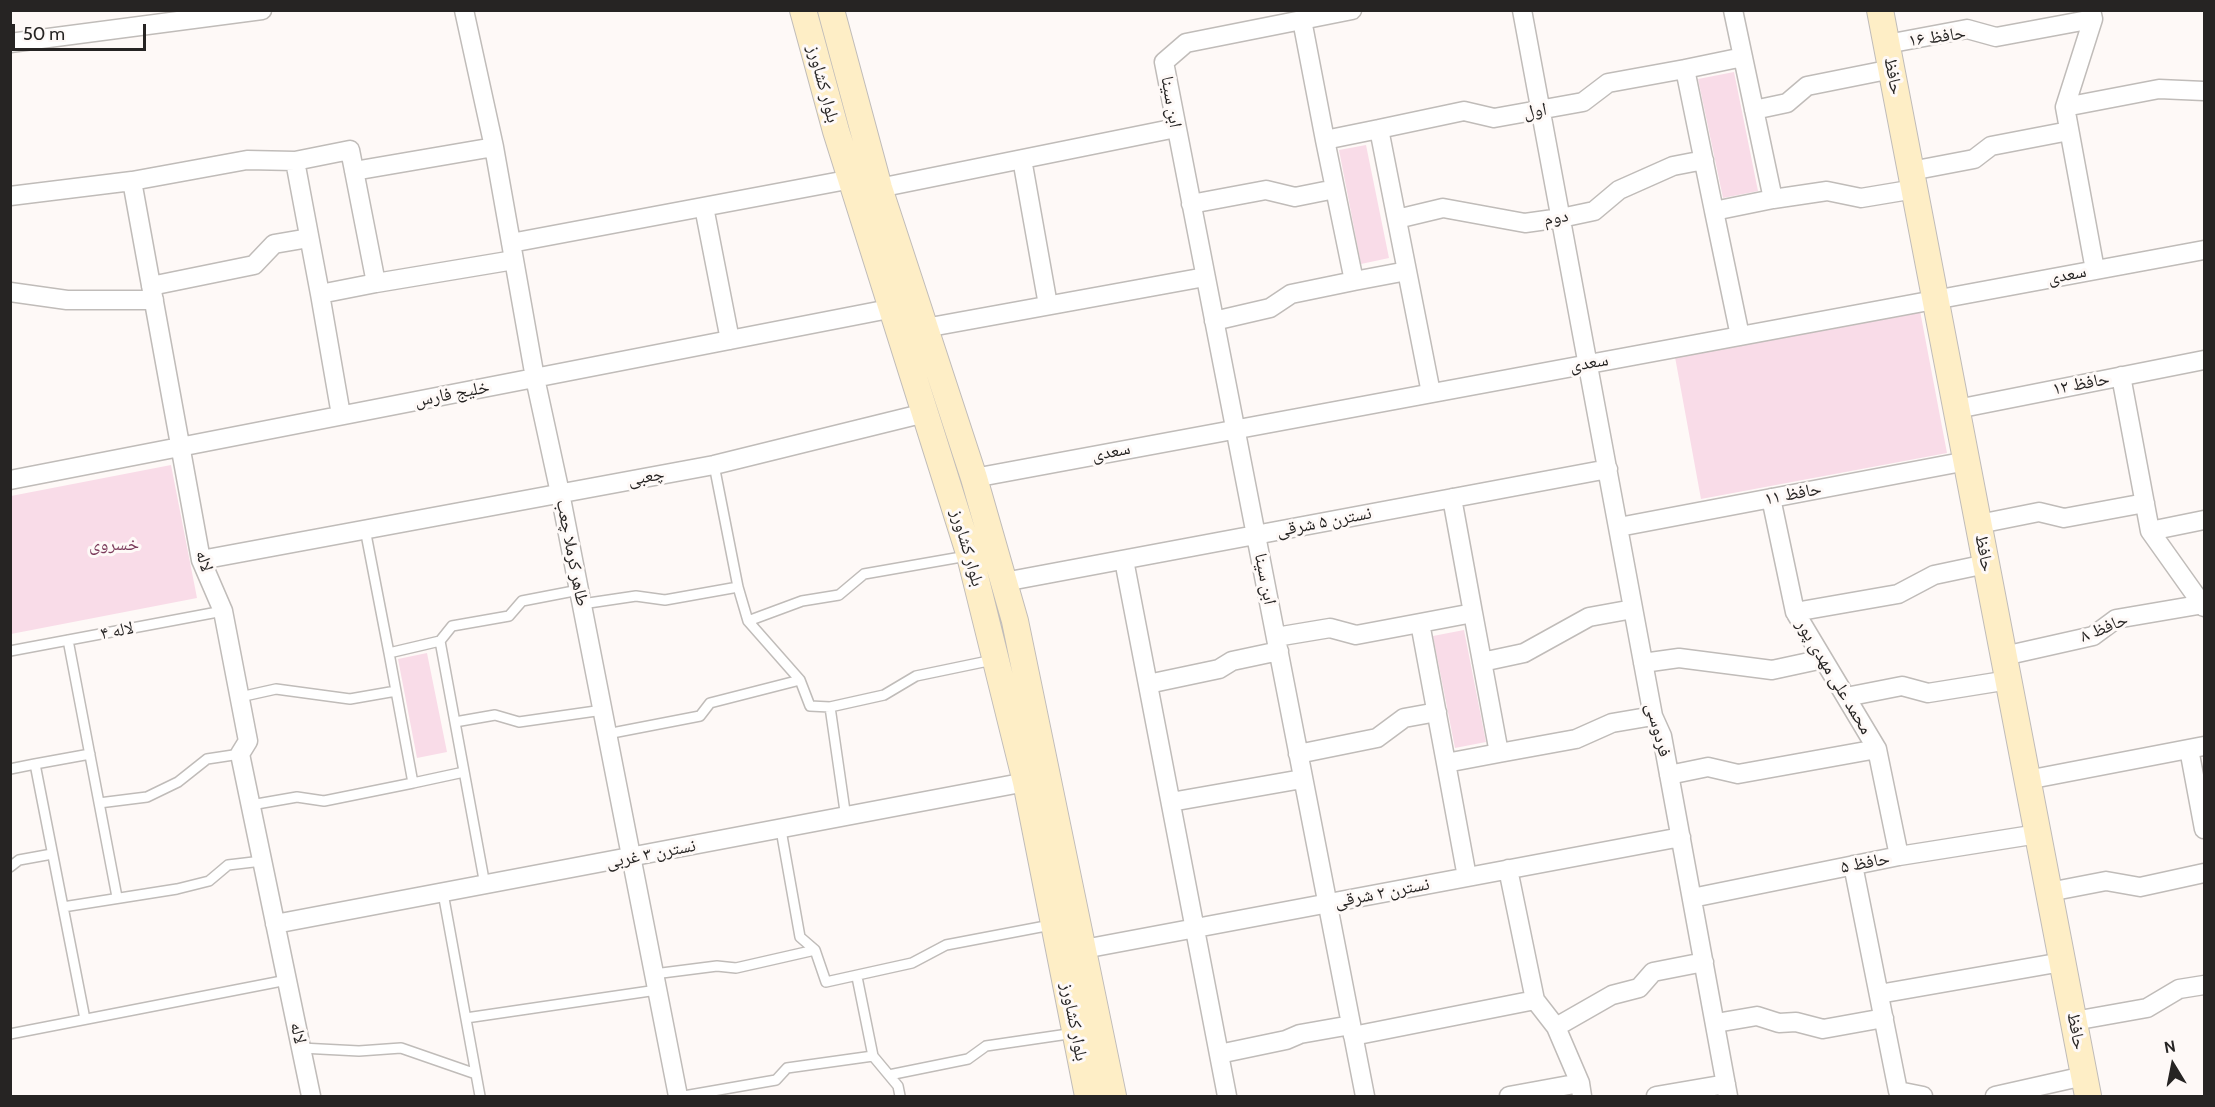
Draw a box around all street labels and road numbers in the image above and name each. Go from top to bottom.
street label: حافظ ۱۶ [1907,22,1967,52]
street label: بلوار کشاورز [802,43,844,125]
street label: حافظ [1879,56,1907,96]
street label: ابن سینا [1156,75,1186,129]
street label: اول [1522,98,1548,124]
street label: دوم [1542,205,1570,231]
street label: سعدی [2046,261,2088,289]
street label: سعدی [1568,349,1610,377]
street label: حافظ ۱۲ [2051,368,2111,400]
street label: خلیج فارس [413,376,491,412]
street label: سعدی [1090,438,1132,466]
street label: چعبی [626,463,666,491]
street label: حافظ ۱۱ [1763,478,1823,510]
street label: طاهر کرملا چعب [551,498,593,608]
street label: نسترن ۵ شرقی [1275,502,1373,542]
street label: بلوار کشاورز [946,507,988,589]
street label: حافظ [1970,533,1998,573]
street label: لاله [191,548,217,574]
street label: ابن سینا [1249,551,1281,607]
street label: حافظ ۸ [2077,609,2131,647]
street label: محمد علی مهدی پور [1791,616,1877,738]
street label: لاله ۴ [99,617,135,645]
street label: فردوسی [1640,701,1676,759]
street label: نسترن ۳ غربی [604,835,698,873]
street label: حافظ ۵ [1839,848,1891,878]
street label: نسترن ۲ شرقی [1333,873,1431,913]
street label: بلوار کشاورز [1056,981,1092,1063]
street label: حافظ [2062,1011,2090,1051]
street label: لاله [285,1020,311,1046]

